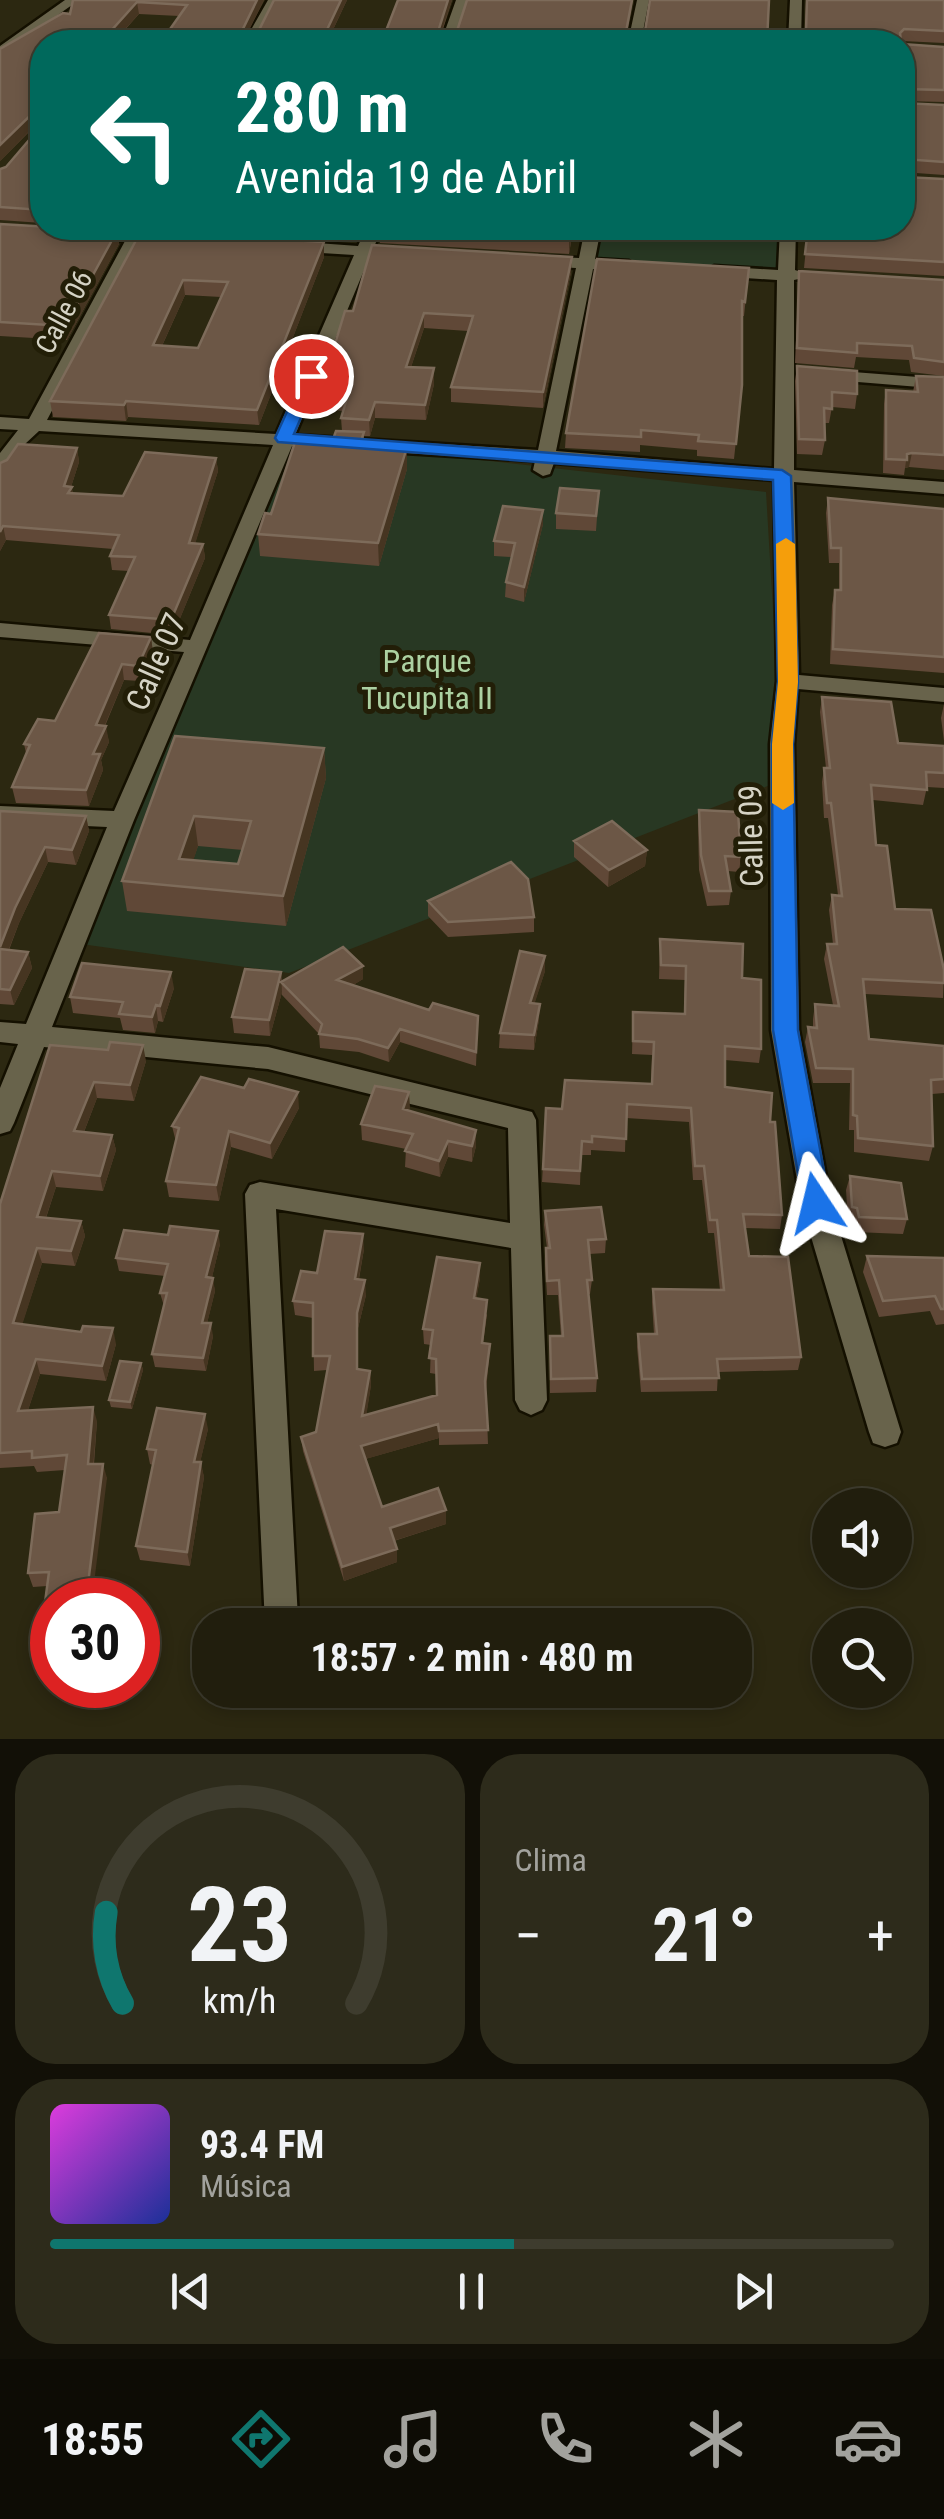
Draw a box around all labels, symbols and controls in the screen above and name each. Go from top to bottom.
text: 280 m [235,67,409,149]
icon: left [70,70,200,200]
text: Avenida 19 de Abril [235,151,577,204]
street label: Calle 06 [28,265,100,359]
pin [269,334,354,419]
icon: arrive [284,349,339,404]
street label: Calle 07 [118,608,194,716]
park label: Parque Tucupita II [361,642,493,717]
street label: Calle 09 [731,785,771,887]
position arrow [764,1151,868,1255]
map controls [812,1488,912,1708]
button: sound [812,1488,912,1588]
speed limit sign: 30 [30,1578,160,1708]
button: search [812,1608,912,1708]
text: 18:57 · 2 min · 480 m [311,1636,633,1680]
text: Clima [515,1841,587,1879]
text: 23 [187,1865,292,1986]
text: 21° [652,1891,757,1979]
text: − [515,1904,542,1968]
text: + [867,1904,894,1968]
text: km/h [203,1980,277,2022]
text: 93.4 FM [200,2123,324,2167]
text: Música [200,2167,292,2205]
icon: previous [163,2264,218,2319]
icon: pause [444,2264,499,2319]
icon: next [726,2264,781,2319]
icon: directions [226,2404,296,2474]
icon: music [378,2404,448,2474]
icon: phone [530,2404,600,2474]
icon: climate [681,2404,751,2474]
icon: car [833,2404,903,2474]
text: 18:55 [41,2413,144,2466]

